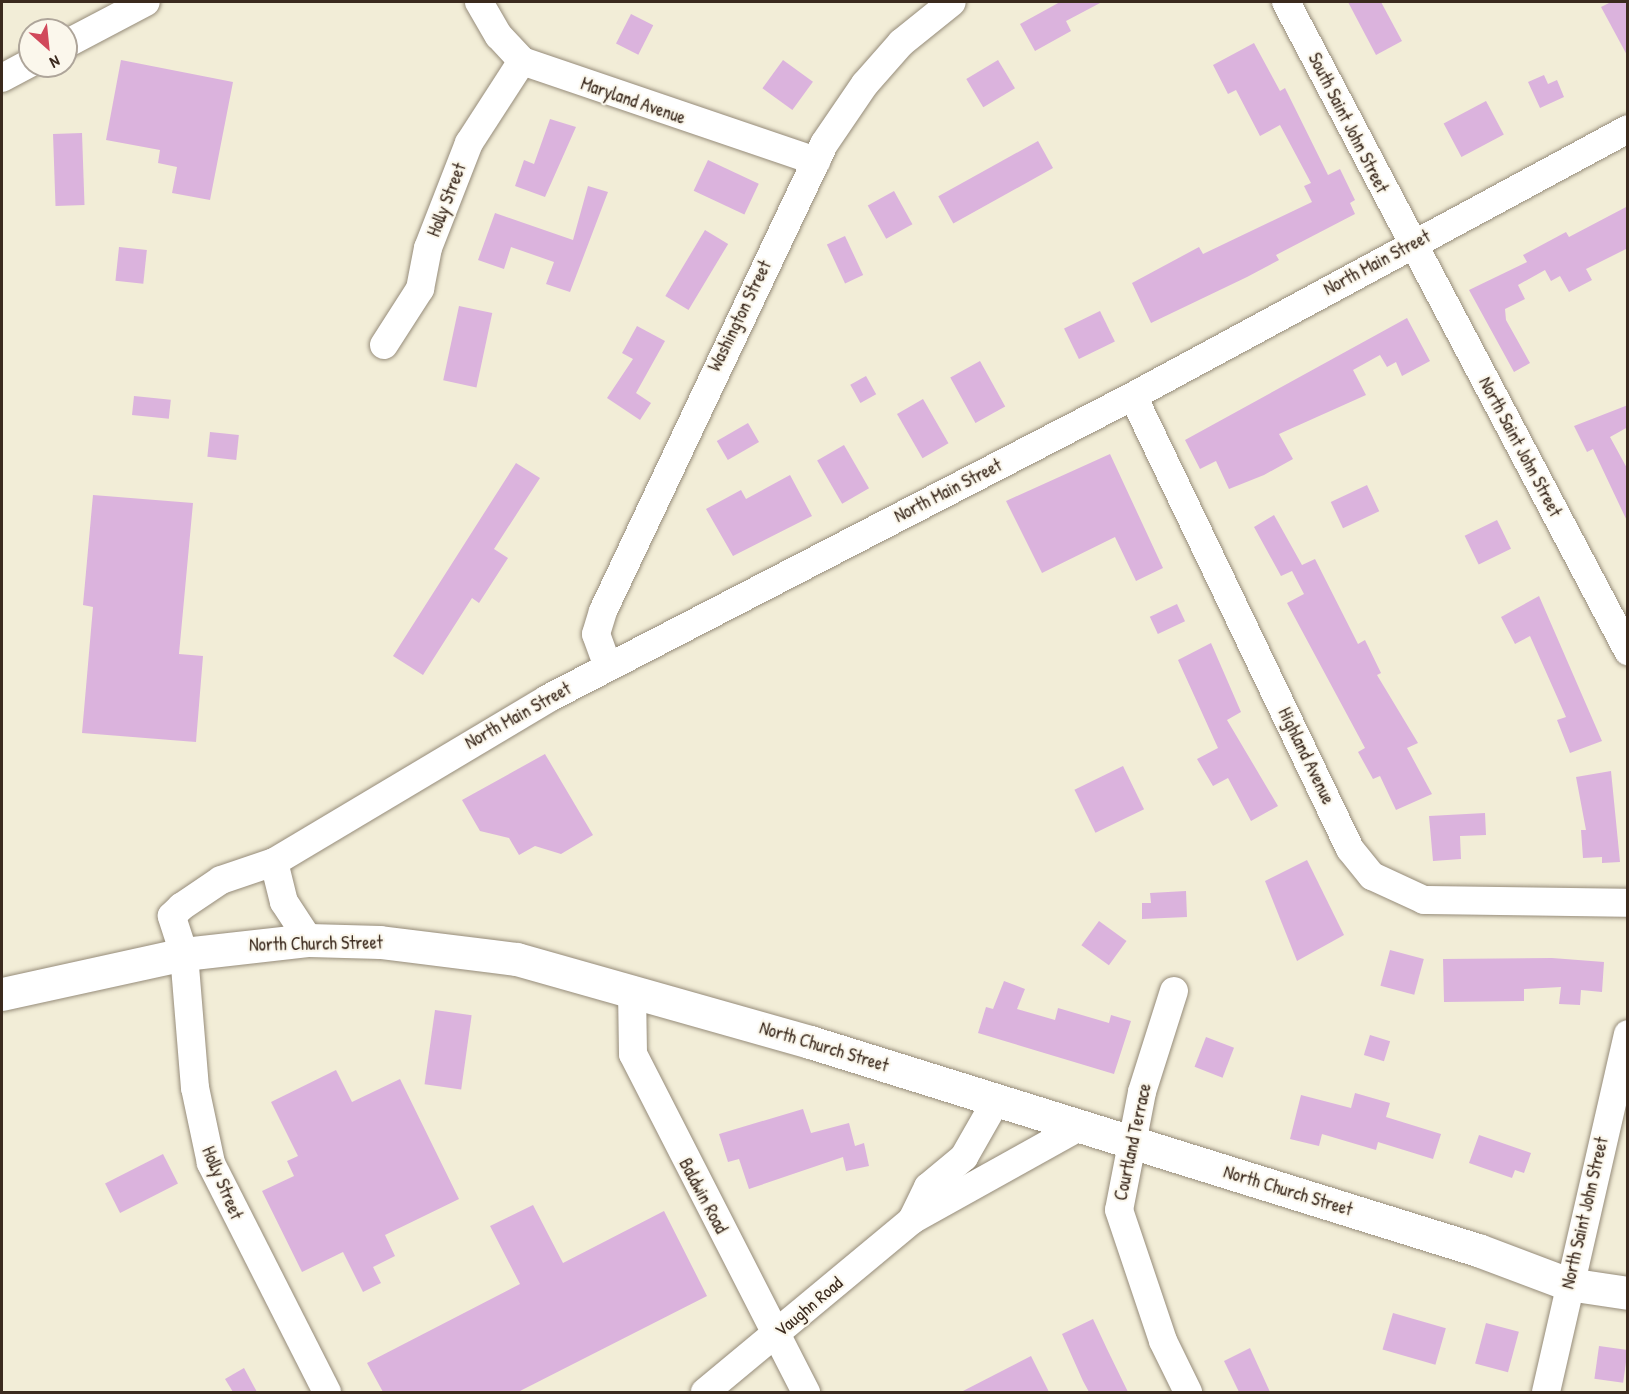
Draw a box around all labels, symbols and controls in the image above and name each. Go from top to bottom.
north arrow [18,18,78,78]
street label: South Saint John Street [1303,49,1393,197]
text: N [46,51,64,74]
street label: Maryland Avenue [578,73,688,129]
street label: Holly Street [423,160,471,240]
street label: North Main Street [1320,226,1434,300]
street label: Washington Street [704,257,776,375]
street label: North Saint John Street [1474,373,1566,521]
street label: North Main Street [891,455,1005,527]
street label: North Main Street [461,678,575,754]
street label: Highland Avenue [1273,704,1339,808]
street label: North Church Street [249,932,383,956]
street label: North Church Street [757,1017,891,1077]
street label: Courtland Terrace [1110,1081,1156,1203]
street label: North Saint John Street [1557,1135,1613,1291]
street label: Holly Street [197,1143,247,1223]
street label: Baldwin Road [674,1155,732,1237]
street label: North Church Street [1221,1161,1355,1221]
street label: Vaughn Road [771,1272,847,1342]

